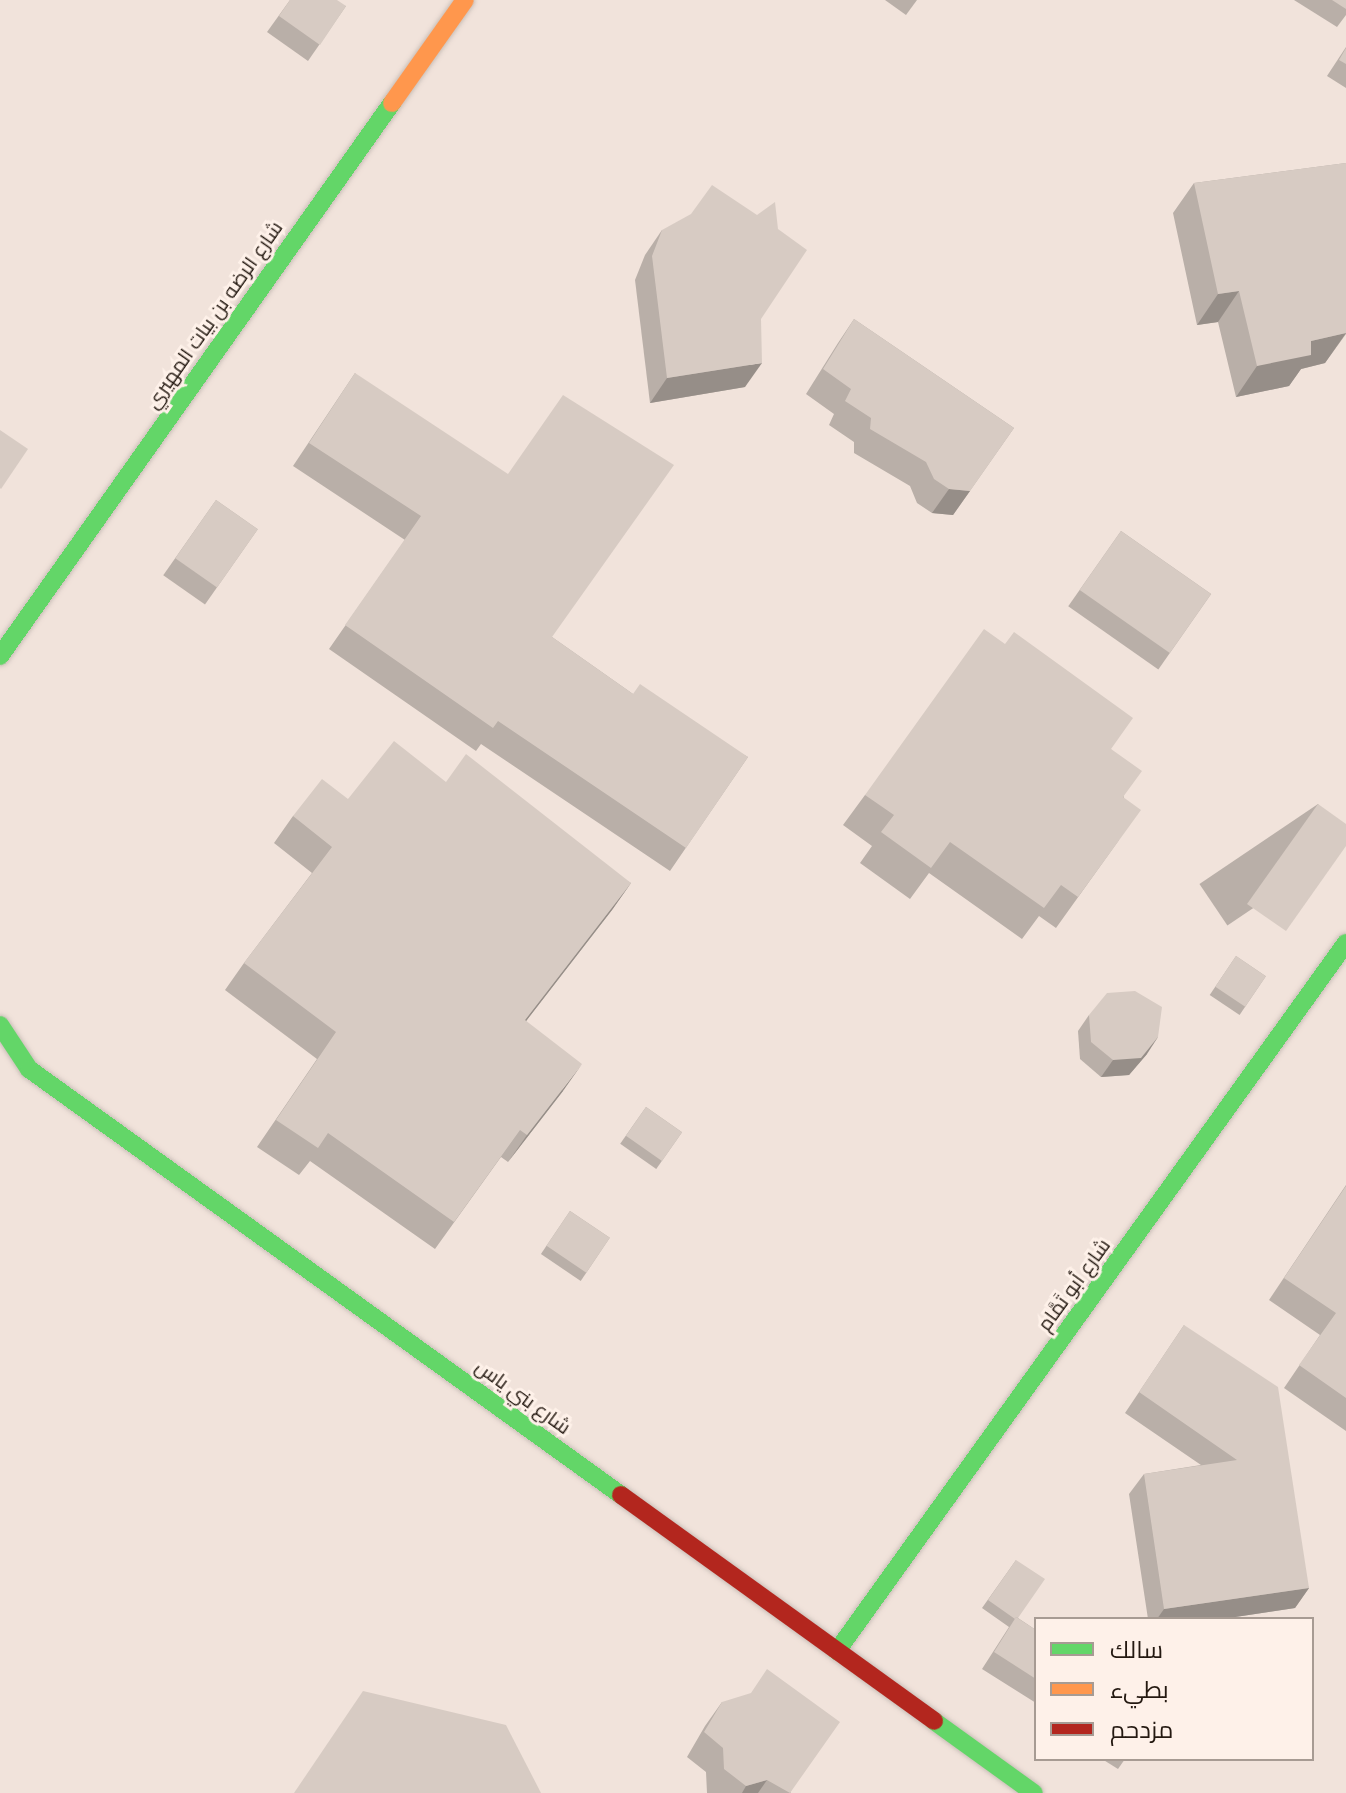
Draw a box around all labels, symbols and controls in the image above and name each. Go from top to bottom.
street label: شارع الرضه بن بيات المهيري [140,217,288,413]
street label: شارع أبو تَمَّام [1032,1234,1116,1336]
street label: شارع بني ياس [471,1354,575,1440]
legend [1034,1617,1314,1761]
text: سالك [1110,1637,1163,1663]
text: بطيء [1110,1677,1169,1703]
text: مزدحم [1110,1717,1173,1743]

